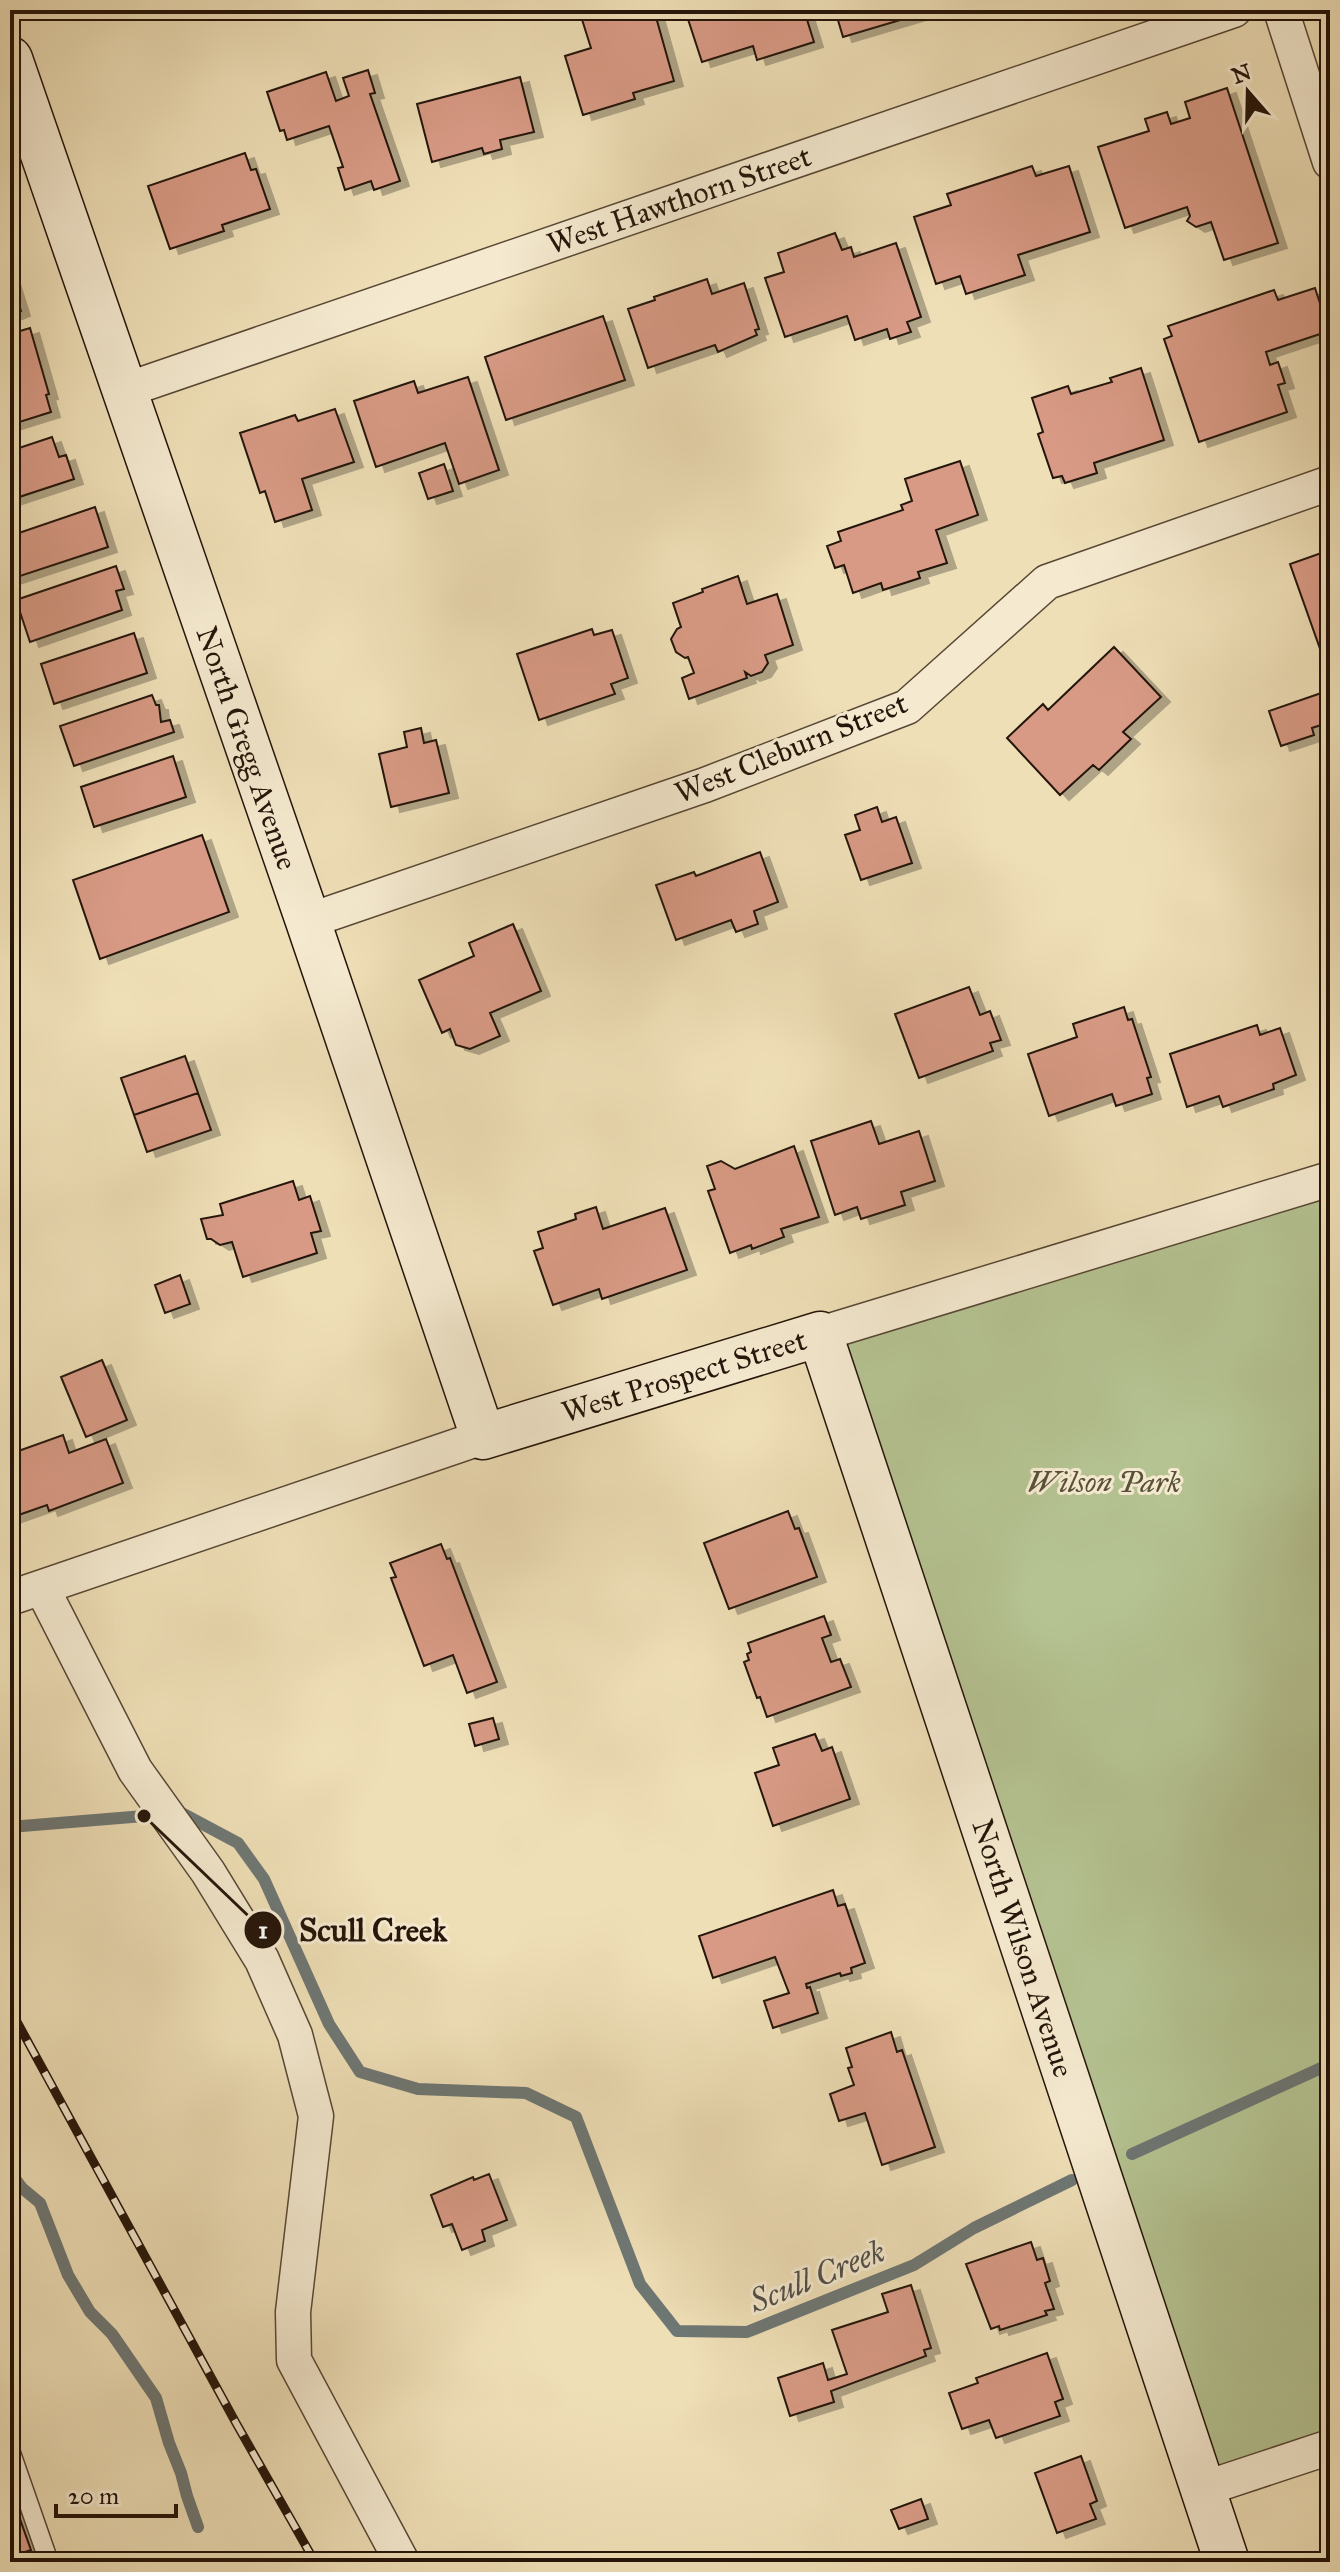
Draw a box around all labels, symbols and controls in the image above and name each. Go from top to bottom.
north arrow [1208,52,1288,132]
text: N [1228,58,1255,90]
street label: West Hawthorn Street [542,138,816,262]
street label: North Gregg Avenue [188,622,306,874]
street label: West Cleburn Street [669,685,913,811]
street label: West Prospect Street [557,1322,811,1430]
park label: Wilson Park [1027,1464,1181,1500]
street label: North Wilson Avenue [964,1814,1082,2082]
callout: Scull Creek [243,1902,464,1958]
text: Scull Creek [299,1911,448,1950]
text: 1 [258,1915,268,1945]
water label: Scull Creek [743,2232,890,2322]
scale bar [56,2468,176,2518]
text: 20 m [68,2481,119,2511]

